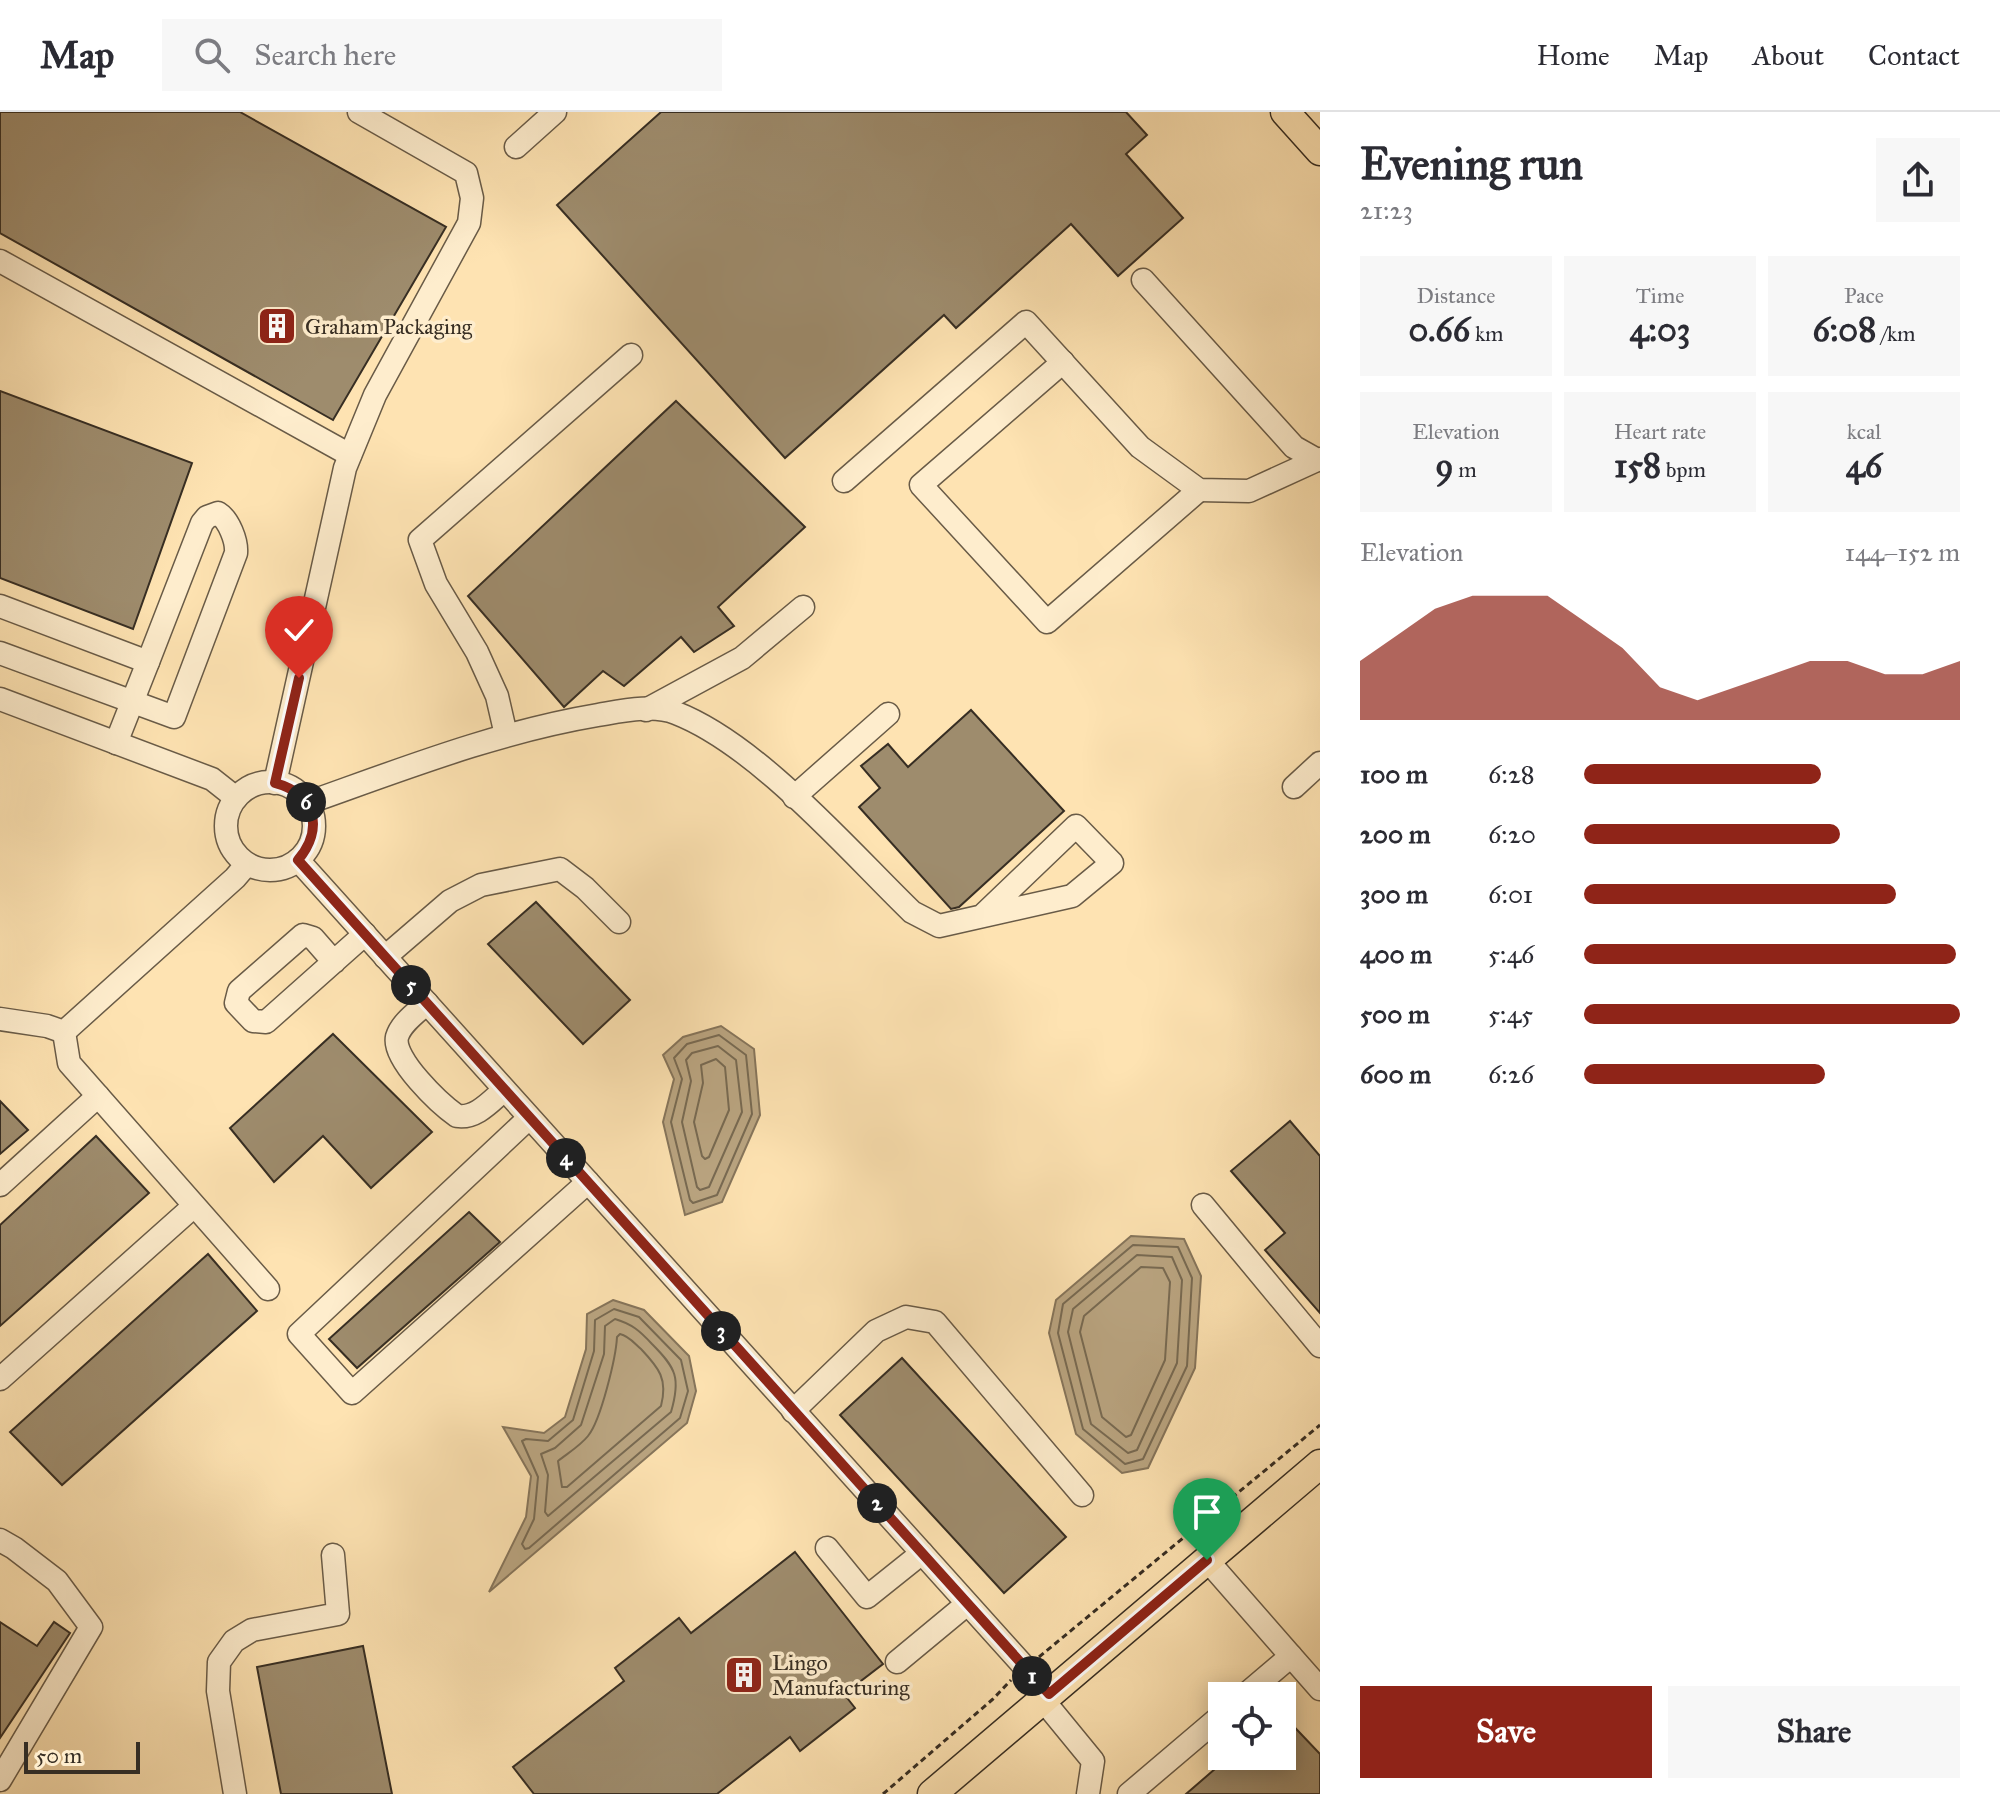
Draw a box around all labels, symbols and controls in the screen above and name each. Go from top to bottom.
search box [162,19,722,91]
text: Map [40,32,114,78]
icon: search [190,33,234,77]
text: Search here [254,37,396,73]
text: Home [1537,38,1610,73]
text: Map [1654,38,1708,73]
text: About [1752,38,1824,73]
text: Contact [1868,38,1960,73]
text: Evening run [1360,137,1583,191]
button: share [1876,138,1960,222]
text: 21:23 [1360,194,1413,226]
text: Distance [1417,282,1495,309]
text: Time [1636,282,1684,309]
text: Pace [1844,282,1884,309]
building icon: Graham Packaging [256,305,298,347]
text: 0.66 [1408,309,1470,350]
text: 4:03 [1630,309,1690,350]
text: 6:08 [1812,309,1876,350]
place label: Graham Packaging [305,313,473,340]
text: km [1470,320,1504,347]
text: /km [1876,320,1916,347]
text: Elevation [1412,418,1500,445]
text: Heart rate [1614,418,1706,445]
text: kcal [1847,418,1881,445]
text: 9 [1435,445,1454,486]
text: 158 [1614,445,1661,486]
text: 46 [1846,445,1882,486]
text: m [1454,456,1477,483]
text: bpm [1661,456,1706,483]
text: Elevation [1360,536,1463,568]
text: 144–152 m [1845,536,1960,568]
pin [265,596,333,678]
icon: check [277,608,321,652]
text: 100 m [1360,758,1428,790]
text: 6:28 [1488,758,1535,790]
pin: 6 [286,782,326,822]
text: 6 [300,788,312,815]
text: 200 m [1360,818,1431,850]
text: 6:20 [1488,818,1536,850]
text: 300 m [1360,878,1428,910]
text: 6:01 [1488,878,1533,910]
text: 400 m [1360,938,1432,970]
text: 5:46 [1488,938,1534,970]
pin: 5 [391,965,431,1005]
text: 5 [406,971,416,998]
text: 500 m [1360,998,1430,1030]
text: 5:45 [1488,998,1533,1030]
text: 600 m [1360,1058,1431,1090]
text: 6:26 [1488,1058,1534,1090]
pin: 4 [546,1138,586,1178]
text: 4 [560,1144,572,1171]
pin: 3 [701,1311,741,1351]
text: 3 [717,1317,725,1344]
pin [1173,1478,1241,1560]
pin: 2 [857,1483,897,1523]
text: 2 [872,1489,882,1516]
icon: arrive [1185,1490,1229,1534]
place label: Lingo Manufacturing [772,1649,910,1701]
building icon: Lingo Manufacturing [723,1654,765,1696]
pin: 1 [1012,1656,1052,1696]
text: 1 [1028,1662,1036,1689]
map controls [1208,1682,1296,1770]
button: locate [1208,1682,1296,1770]
button: Save [1360,1686,1652,1778]
button: Share [1668,1686,1960,1778]
scale bar [24,1738,140,1774]
text: 50 m [36,1742,82,1769]

